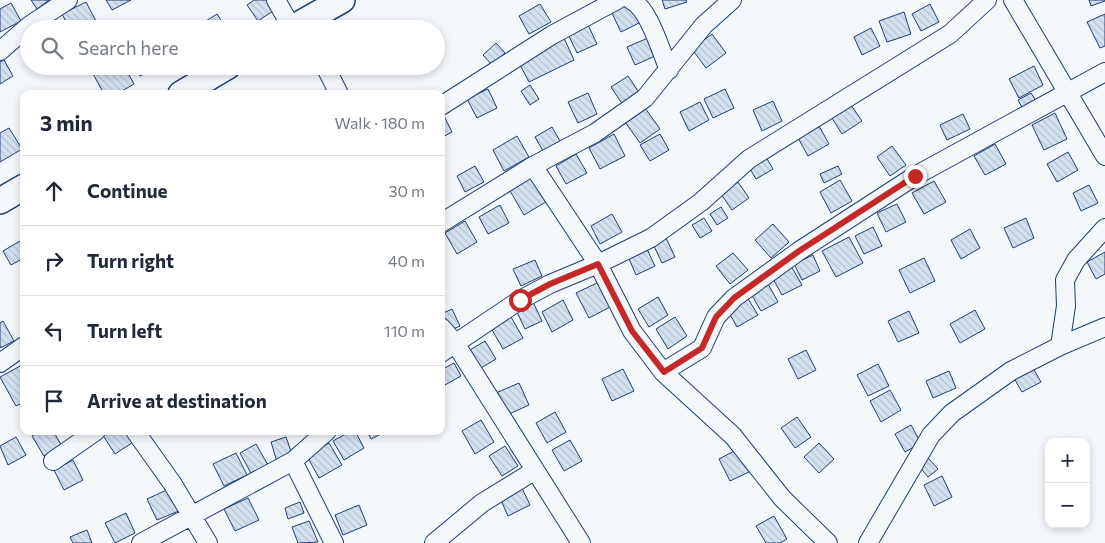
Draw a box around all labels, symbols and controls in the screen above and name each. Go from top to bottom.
search box [20,20,445,75]
icon: search [38,34,66,62]
text: Search here [78,36,178,59]
text: 3 min [40,110,93,135]
text: Walk · 180 m [335,113,425,132]
route end [904,165,927,188]
icon: ahead [40,177,68,205]
text: Continue [87,179,167,202]
text: 30 m [388,181,425,200]
icon: right [40,247,68,275]
text: Turn right [87,249,174,272]
text: 40 m [388,251,425,270]
route start [509,289,532,312]
icon: left [40,317,68,345]
text: Turn left [87,319,162,342]
text: 110 m [384,321,425,340]
icon: arrive [40,387,68,415]
text: Arrive at destination [87,389,267,412]
map controls [1045,438,1090,528]
button: + [1045,438,1090,483]
button: − [1045,483,1090,528]

